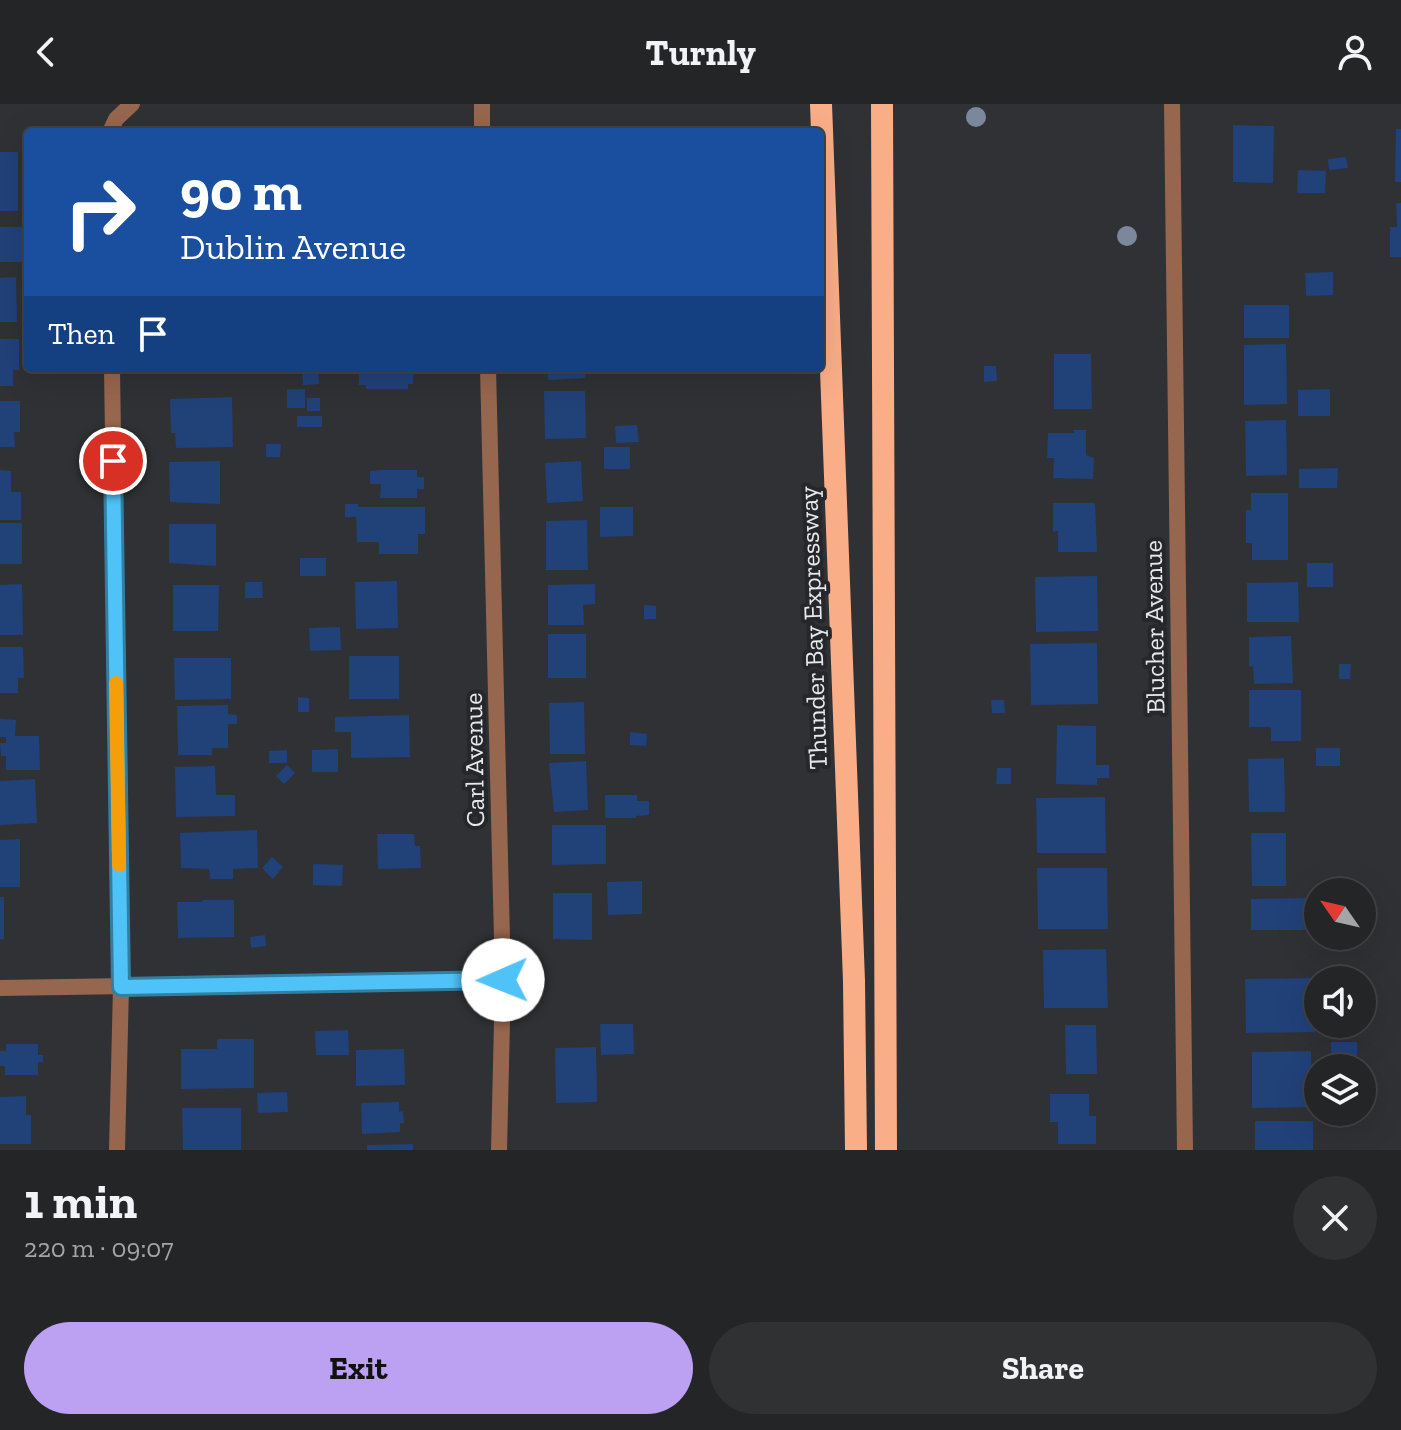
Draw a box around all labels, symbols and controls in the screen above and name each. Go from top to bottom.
icon: back [24,30,68,74]
icon: person [1333,30,1377,74]
text: Turnly [645,31,756,74]
text: 90 m [180,157,302,224]
icon: right [48,160,152,264]
text: Dublin Avenue [180,225,406,268]
icon: arrive [131,312,175,356]
text: Then [48,316,115,352]
pin [79,427,147,495]
icon: arrive [91,439,135,483]
street label: Thunder Bay Expressway [792,485,834,770]
street label: Blucher Avenue [1136,540,1172,714]
street label: Carl Avenue [457,692,491,828]
north arrow [1304,878,1376,950]
map controls [1304,878,1376,1126]
position arrow [461,938,545,1022]
button: sound [1304,966,1376,1038]
button: layers [1304,1054,1376,1126]
text: 1 min [24,1173,137,1230]
button: close [1293,1176,1377,1260]
text: 220 m · 09:07 [24,1232,173,1264]
button: Exit [24,1322,693,1414]
button: Share [709,1322,1377,1414]

